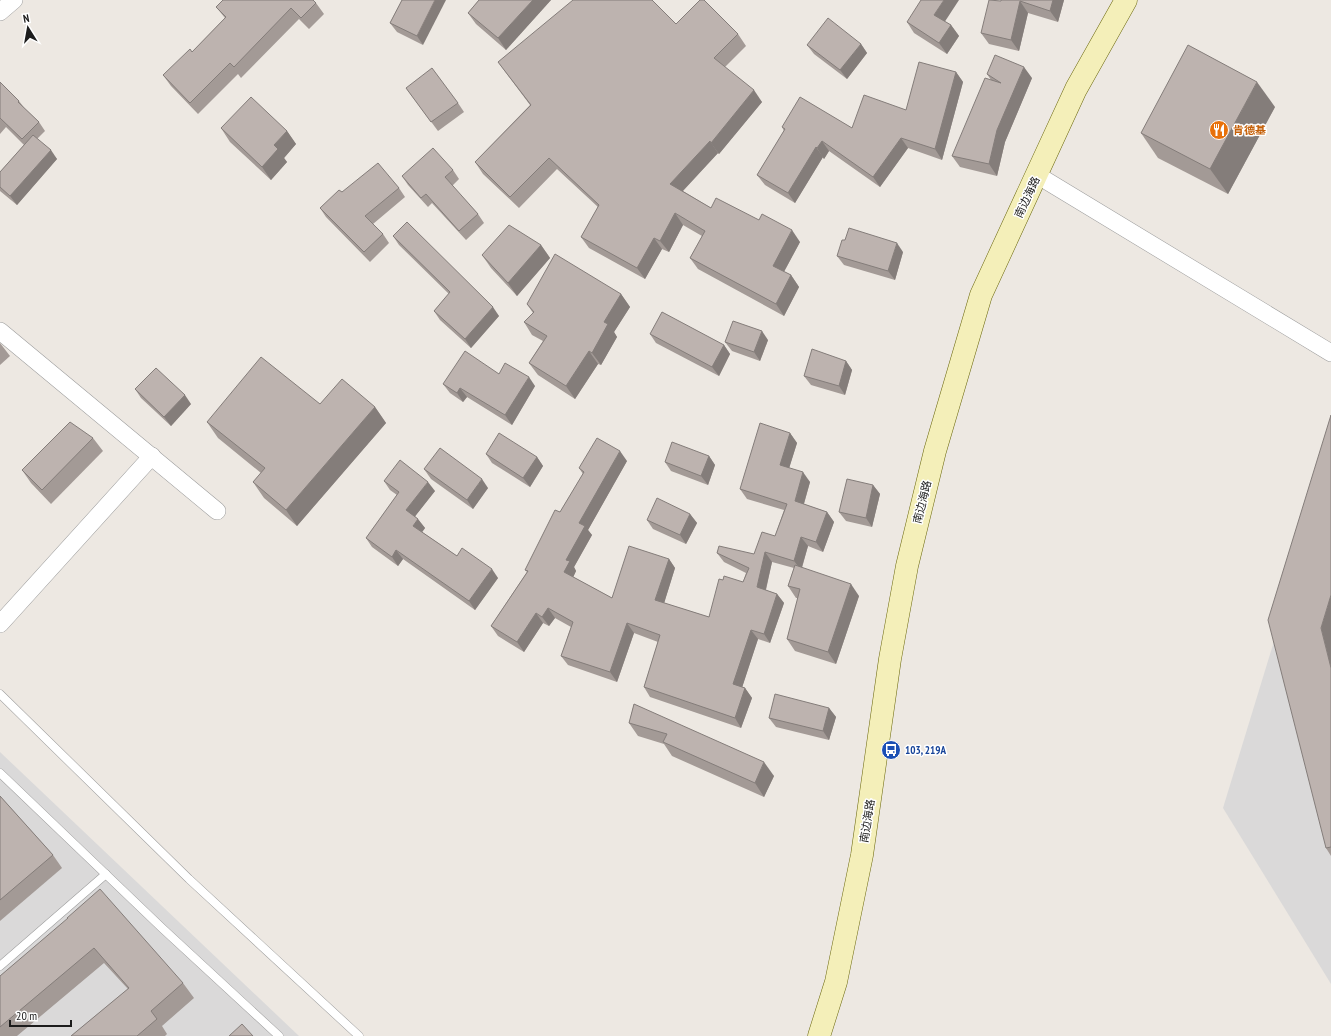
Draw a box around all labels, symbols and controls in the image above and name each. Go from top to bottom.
north arrow [8,8,48,48]
text: N [22,11,30,26]
restaurant icon: 肯德基 [1208,119,1230,141]
place label: 肯德基 [1233,123,1266,137]
street label: 南边海路 [1011,174,1043,220]
street label: 南边海路 [910,479,934,525]
bus stop icon: 103, 219A [880,739,902,761]
place label: 103, 219A [905,743,947,757]
street label: 南边海路 [857,798,877,844]
scale bar [10,1002,71,1028]
text: 20 m [16,1008,37,1023]

